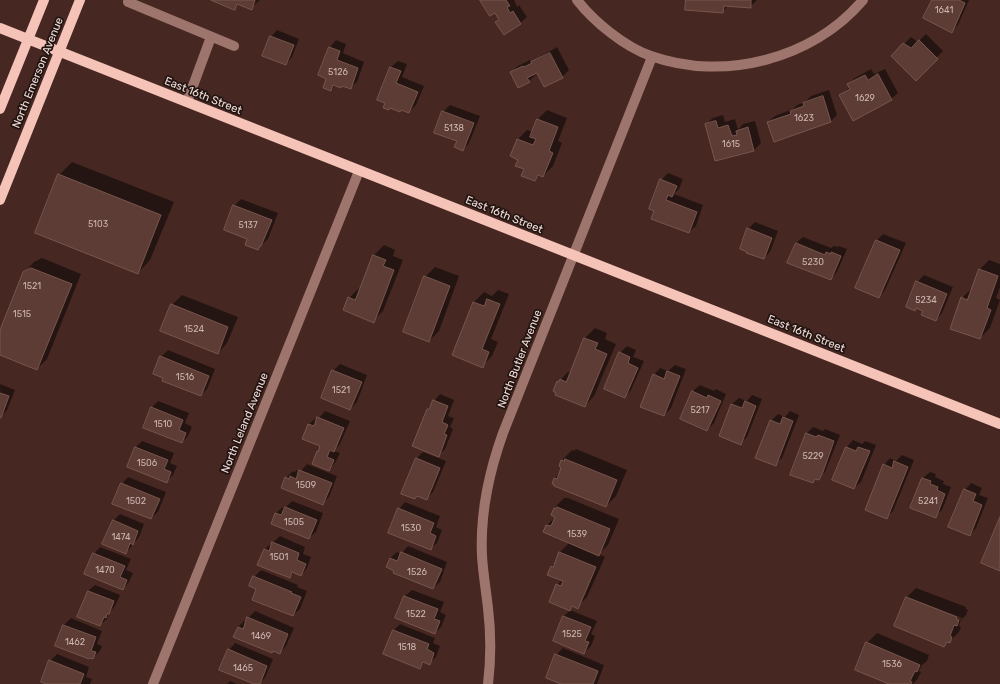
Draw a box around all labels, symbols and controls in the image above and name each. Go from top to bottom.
house number: 1641 [935,5,953,15]
street label: North Emerson Avenue [10,16,66,130]
house number: 5126 [328,67,348,77]
street label: East 16th Street [162,74,244,118]
house number: 1629 [855,93,875,103]
house number: 1623 [794,113,814,123]
house number: 5138 [444,123,464,133]
house number: 1615 [722,139,740,149]
street label: East 16th Street [463,193,545,237]
house number: 5103 [88,219,108,229]
house number: 5137 [238,220,258,230]
house number: 5230 [802,257,824,267]
house number: 1521 [23,281,41,291]
house number: 5234 [915,295,937,305]
street label: North Butler Avenue [495,308,545,410]
house number: 1515 [13,309,31,319]
street label: East 16th Street [765,312,847,356]
house number: 1524 [184,324,204,334]
street label: North Leland Avenue [219,371,271,475]
house number: 1516 [176,372,194,382]
house number: 1521 [332,385,350,395]
house number: 5217 [690,405,710,415]
house number: 1510 [154,419,172,429]
house number: 5229 [802,451,824,461]
house number: 1506 [137,458,157,468]
house number: 1509 [296,480,316,490]
house number: 1502 [126,496,146,506]
house number: 5241 [918,496,938,506]
house number: 1505 [284,517,304,527]
house number: 1530 [401,523,421,533]
house number: 1539 [567,529,587,539]
house number: 1474 [111,532,131,542]
house number: 1501 [270,552,288,562]
house number: 1470 [95,565,115,575]
house number: 1526 [407,567,427,577]
house number: 1522 [406,609,426,619]
house number: 1525 [562,629,582,639]
house number: 1469 [251,631,271,641]
house number: 1462 [65,637,85,647]
house number: 1518 [398,642,416,652]
house number: 1536 [882,659,902,669]
house number: 1465 [233,663,253,673]

